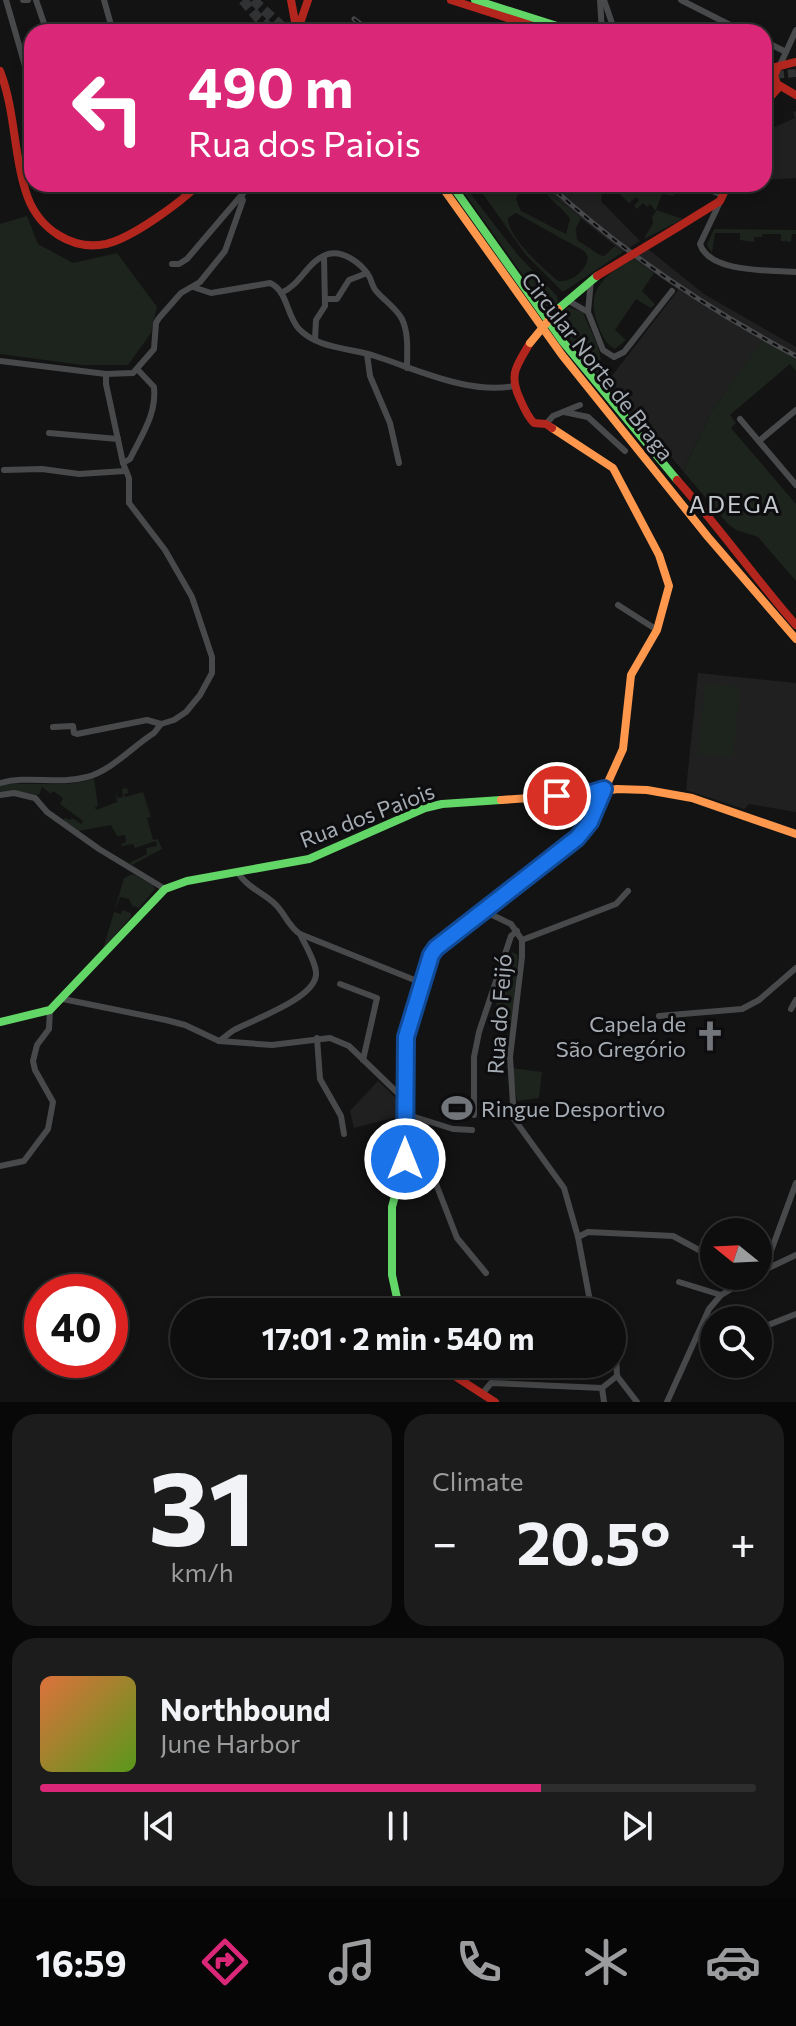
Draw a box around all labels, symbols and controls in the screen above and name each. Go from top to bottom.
text: 490 m [188,51,354,120]
icon: left [56,56,160,160]
text: Rua dos Paiois [188,120,421,164]
street label: Circular Norte de Braga [516,266,680,466]
district label: ADEGA [689,489,781,518]
pin [523,762,591,830]
icon: arrive [535,774,579,818]
street label: Rua dos Paiois [296,777,438,853]
street label: Rua do Feijó [481,953,517,1075]
place label: Capela de São Gregório [556,1010,686,1062]
church icon: Capela de São Gregório [693,1019,727,1053]
sports icon: Ringue Desportivo [440,1091,474,1125]
place label: Ringue Desportivo [481,1095,666,1122]
position arrow [363,1117,447,1201]
north arrow [700,1218,772,1290]
map controls [700,1218,772,1378]
speed limit sign: 40 [24,1274,128,1378]
button: search [700,1306,772,1378]
text: 17:01 · 2 min · 540 m [262,1319,534,1356]
text: 31 [148,1440,256,1567]
text: Climate [432,1465,524,1496]
text: 20.5° [517,1504,671,1577]
text: − [432,1514,457,1568]
text: + [730,1514,756,1568]
text: km/h [170,1556,234,1587]
text: Northbound [160,1690,331,1727]
text: June Harbor [160,1727,300,1758]
icon: previous [137,1804,181,1848]
icon: pause [376,1804,420,1848]
icon: next [615,1804,659,1848]
icon: directions [197,1934,253,1990]
icon: music [324,1934,380,1990]
icon: phone [451,1934,507,1990]
icon: climate [578,1934,634,1990]
icon: car [705,1934,761,1990]
text: 16:59 [35,1940,127,1984]

